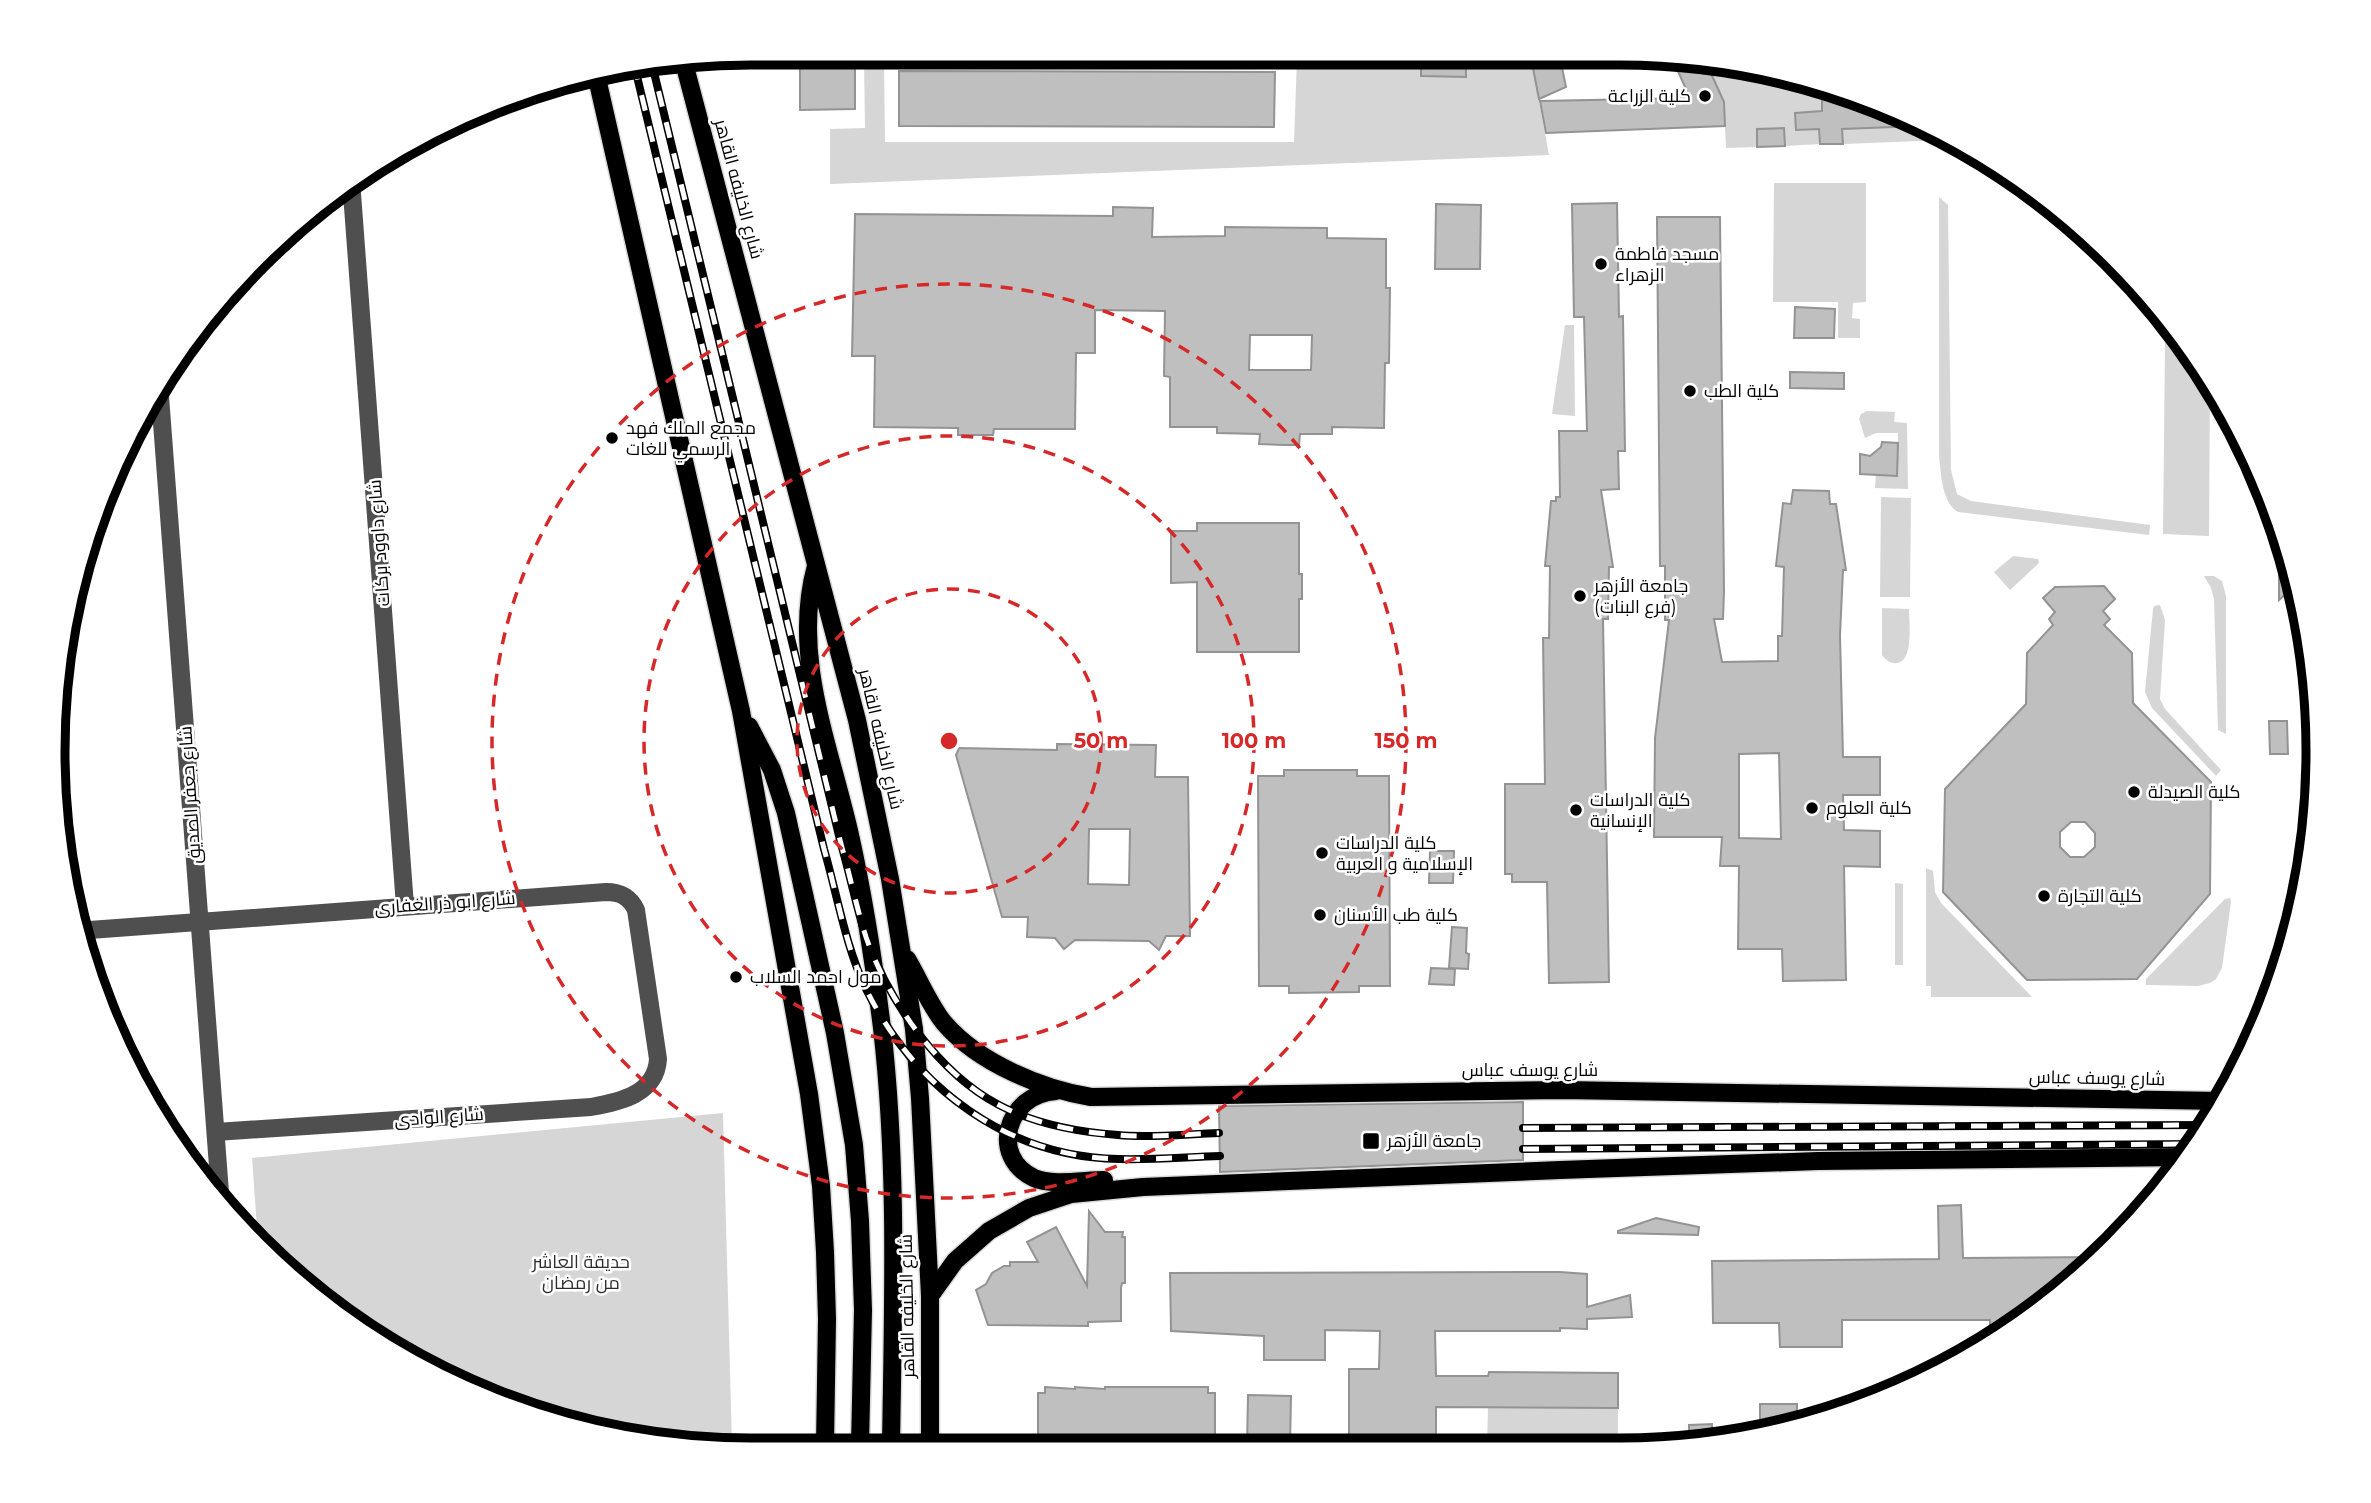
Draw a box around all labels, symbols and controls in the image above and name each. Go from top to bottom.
place label: كلية الزراعة [1608,85,1691,107]
marker: كلية الزراعة [1697,88,1713,104]
street label: شارع الخليفه القاهر [709,116,768,262]
place label: مسجد فاطمة الزهراء [1615,243,1719,286]
marker: مسجد فاطمة الزهراء [1593,256,1609,272]
place label: كلية الطب [1704,380,1779,402]
marker: كلية الطب [1682,383,1698,399]
place label: مجمع الملك فهد الرسمي للغات [626,417,756,463]
marker: مجمع الملك فهد الرسمي للغات [604,430,620,446]
street label: شارع داوود بركات [364,479,395,607]
place label: جامعة الأزهر (فرع البنات) [1593,575,1688,619]
marker: جامعة الأزهر (فرع البنات) [1572,588,1588,604]
street label: شارع الخليفه القاهر [853,665,908,812]
street label: شارع جعفر الصديق [174,725,207,865]
text: 50 m [1074,728,1128,753]
text: 100 m [1222,728,1286,753]
text: 150 m [1375,728,1437,753]
centre of rings [937,729,961,753]
place label: كلية الصيدلة [2148,781,2241,803]
marker: كلية الصيدلة [2126,784,2142,800]
place label: كلية الدراسات الإنسانية [1590,789,1691,832]
place label: كلية العلوم [1826,797,1912,820]
marker: كلية العلوم [1804,800,1820,816]
marker: كلية الدراسات الإنسانية [1568,802,1584,818]
place label: كلية الدراسات الإسلامية و العربية [1336,832,1473,875]
marker: كلية الدراسات الإسلامية و العربية [1314,845,1330,861]
place label: كلية التجارة [2058,885,2142,907]
street label: شارع ابو ذر الغفارى [374,887,516,920]
marker: كلية التجارة [2036,888,2052,904]
place label: كلية طب الأسنان [1334,904,1458,926]
marker: كلية طب الأسنان [1312,907,1328,923]
place label: مول احمد السلاب [750,966,882,988]
marker: مول احمد السلاب [728,969,744,985]
street label: شارع يوسف عباس [1462,1059,1598,1082]
street label: شارع يوسف عباس [2029,1066,2165,1091]
street label: شارع الوادى [394,1103,484,1132]
place label: جامعة الأزهر [1386,1130,1481,1152]
marker: جامعة الأزهر [1361,1131,1381,1151]
street label: شارع الخليفه القاهر [895,1234,920,1379]
park label: حديقة العاشر من رمضان [531,1251,630,1294]

